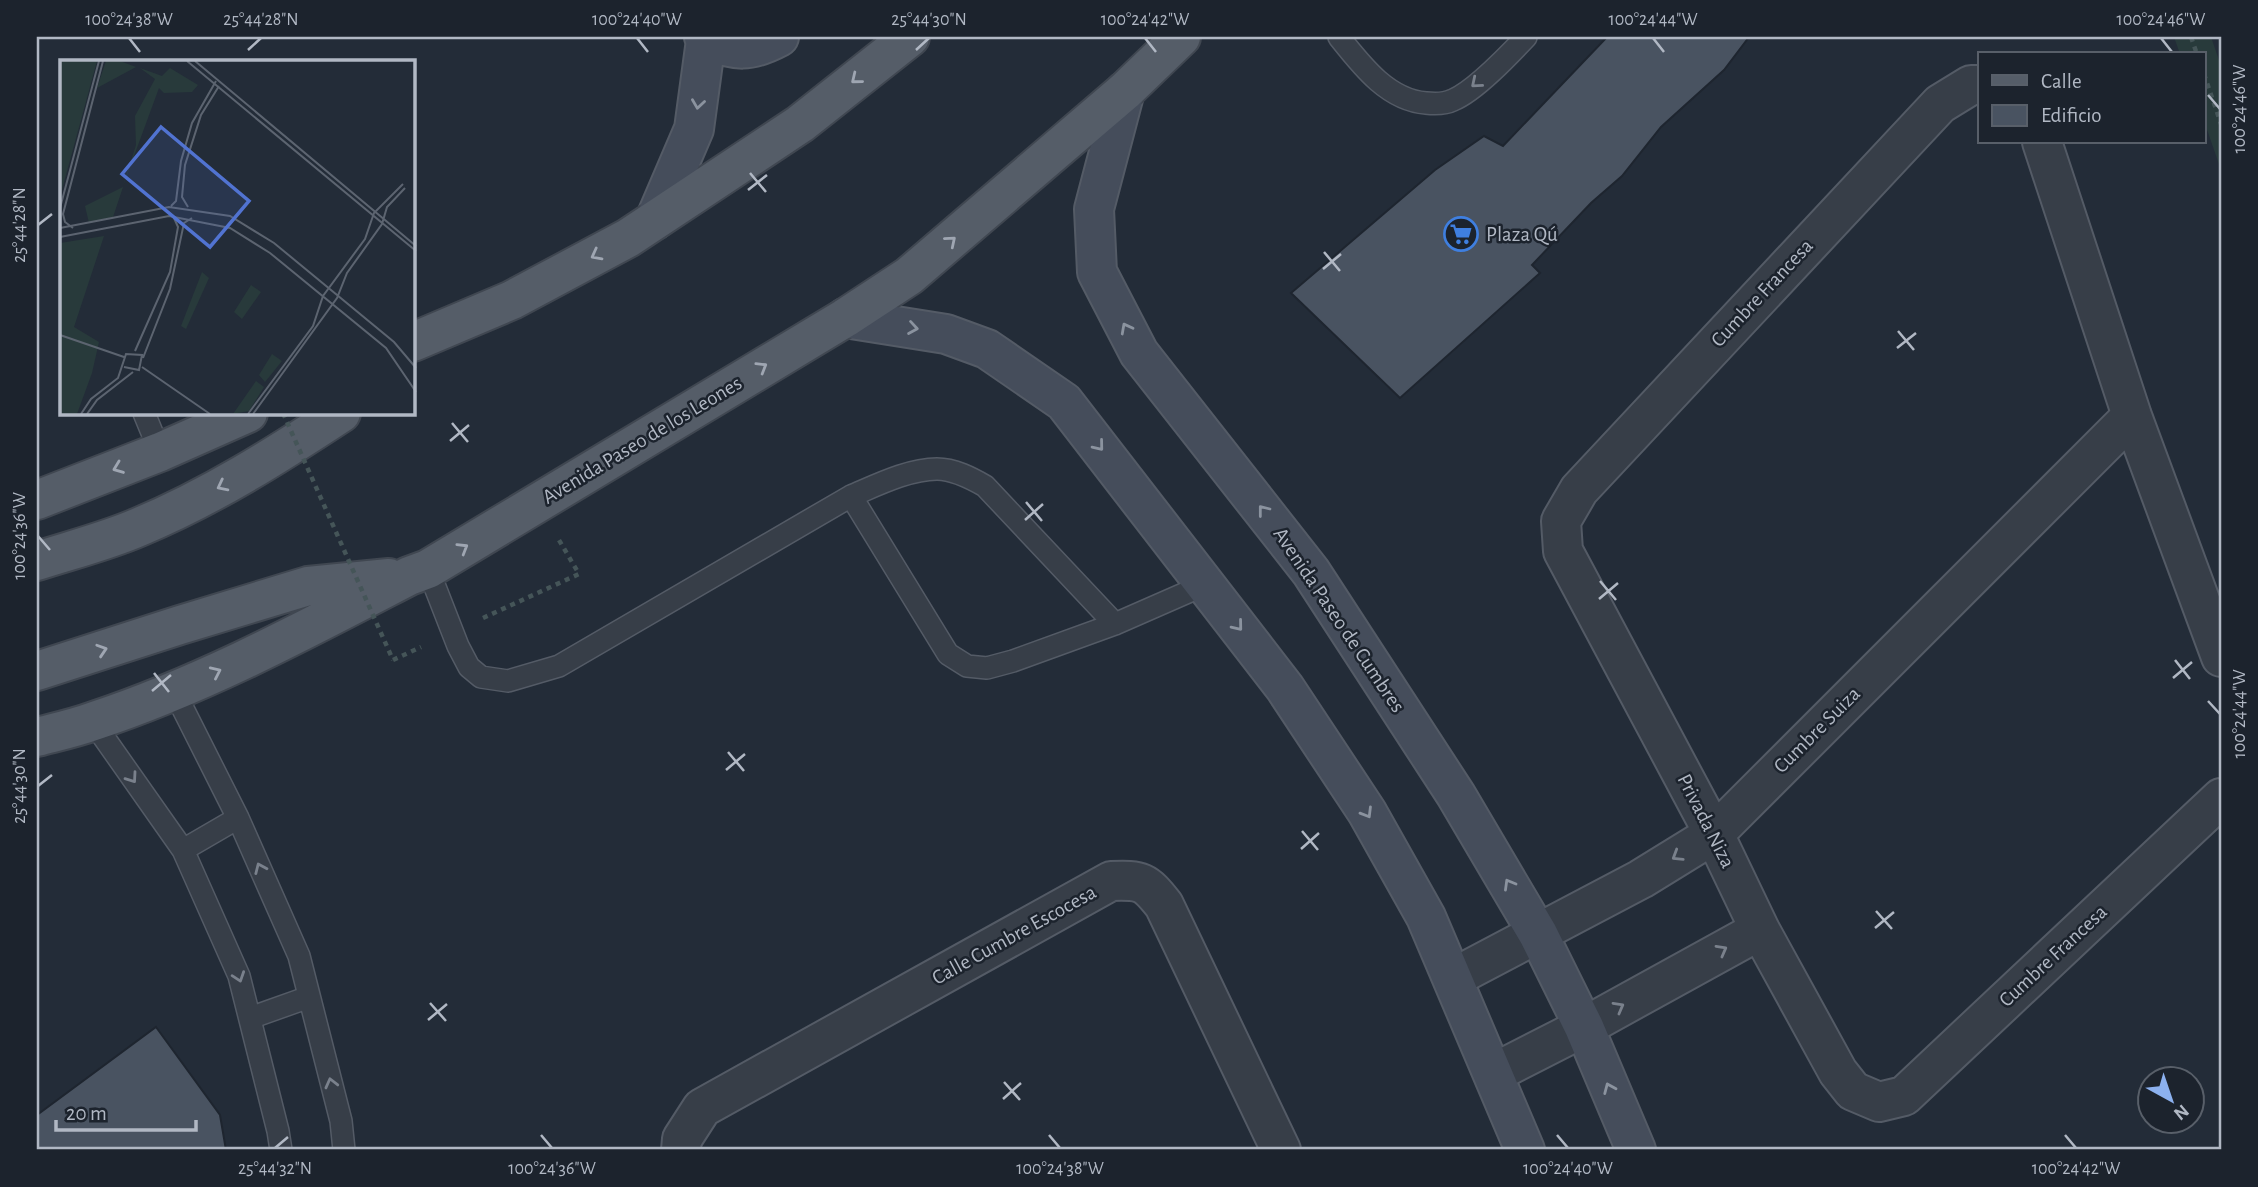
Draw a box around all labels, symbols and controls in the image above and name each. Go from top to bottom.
text: 100°24'38"W [85,11,173,29]
text: 25°44'28"N [223,11,299,29]
text: 100°24'40"W [592,11,682,29]
text: 25°44'30"N [891,11,967,29]
text: 100°24'42"W [1101,11,1189,29]
text: 100°24'44"W [1609,11,1698,29]
text: 100°24'46"W [2117,11,2205,29]
legend [1978,52,2206,144]
inset map [60,60,415,415]
text: 100°24'46"W [2231,65,2249,153]
one-way arrow [852,71,864,84]
text: Calle [2041,71,2082,92]
one-way arrow [1472,75,1485,87]
one-way arrow [691,98,706,110]
text: Edificio [2041,105,2102,126]
text: 25°44'28"N [11,187,29,263]
supermarket icon: Plaza Qú [1442,215,1480,253]
place label: Plaza Qú [1486,224,1558,245]
street label: Cumbre Francesa [1707,235,1817,351]
one-way arrow [943,236,955,249]
one-way arrow [591,247,603,260]
one-way arrow [907,320,919,335]
one-way arrow [1121,323,1135,335]
one-way arrow [755,362,768,375]
street label: Avenida Paseo de los Leones [539,372,745,508]
one-way arrow [1091,438,1104,450]
one-way arrow [112,460,124,474]
one-way arrow [217,478,229,492]
text: 100°24'36"W [11,492,29,580]
one-way arrow [1258,505,1271,517]
street label: Avenida Paseo de Cumbres [1269,524,1409,716]
one-way arrow [455,543,468,556]
one-way arrow [1230,618,1242,631]
one-way arrow [95,644,107,658]
one-way arrow [208,666,221,680]
text: 100°24'44"W [2231,670,2249,759]
street label: Cumbre Suiza [1770,683,1864,777]
text: 25°44'30"N [11,748,29,824]
one-way arrow [124,770,136,783]
street label: Privada Niza [1673,771,1739,872]
one-way arrow [1359,806,1372,819]
one-way arrow [1672,848,1685,861]
one-way arrow [254,863,268,875]
one-way arrow [1504,878,1517,891]
street label: Calle Cumbre Escocesa [928,881,1100,989]
street label: Cumbre Francesa [1995,901,2111,1011]
one-way arrow [1715,945,1728,959]
one-way arrow [231,971,245,983]
one-way arrow [1612,1002,1625,1015]
north arrow [2136,1064,2206,1134]
one-way arrow [325,1078,339,1090]
one-way arrow [1603,1082,1617,1095]
scale bar [56,1089,196,1133]
text: N [2170,1100,2192,1123]
text: 20 m [66,1103,107,1124]
text: 25°44'32"N [238,1160,312,1178]
text: 100°24'36"W [508,1160,596,1178]
text: 100°24'38"W [1016,1160,1104,1178]
text: 100°24'40"W [1523,1160,1613,1178]
text: 100°24'42"W [2032,1160,2120,1178]

